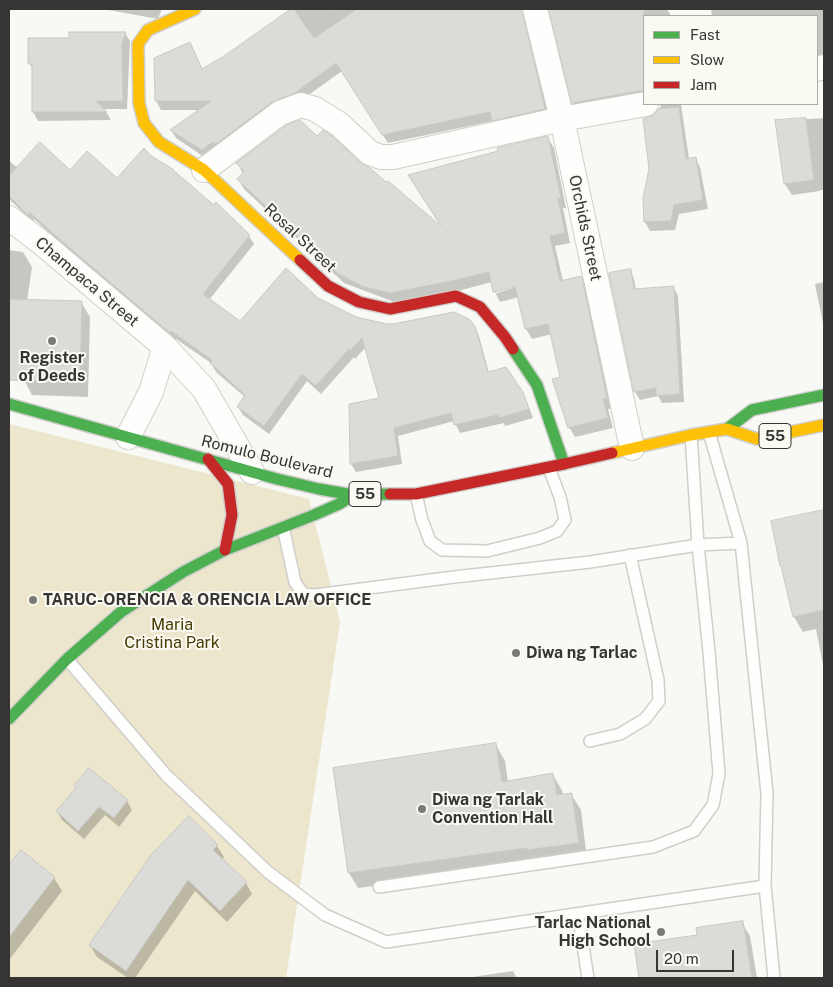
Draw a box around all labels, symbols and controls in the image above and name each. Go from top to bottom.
legend [643,15,818,105]
text: Fast [690,26,720,43]
text: Slow [690,51,724,68]
text: Jam [690,76,717,93]
street label: Orchids Street [564,173,606,283]
street label: Rosal Street [260,200,340,276]
street label: Champaca Street [31,233,143,331]
marker: Register of Deeds [46,335,58,347]
place label: Register of Deeds [18,348,86,386]
road number: 55 [759,424,791,448]
street label: Romulo Boulevard [199,431,335,483]
road number: 55 [349,482,381,506]
place label: TARUC-ORENCIA & ORENCIA LAW OFFICE [43,590,371,610]
marker: TARUC-ORENCIA & ORENCIA LAW OFFICE [27,594,39,606]
park label: Maria Cristina Park [124,615,220,653]
place label: Diwa ng Tarlac [526,643,637,663]
marker: Diwa ng Tarlac [510,647,522,659]
place label: Diwa ng Tarlak Convention Hall [432,790,553,828]
marker: Diwa ng Tarlak Convention Hall [416,803,428,815]
place label: Tarlac National High School [535,913,651,951]
marker: Tarlac National High School [655,926,667,938]
scale bar [658,940,736,972]
text: 20 m [664,950,699,967]

